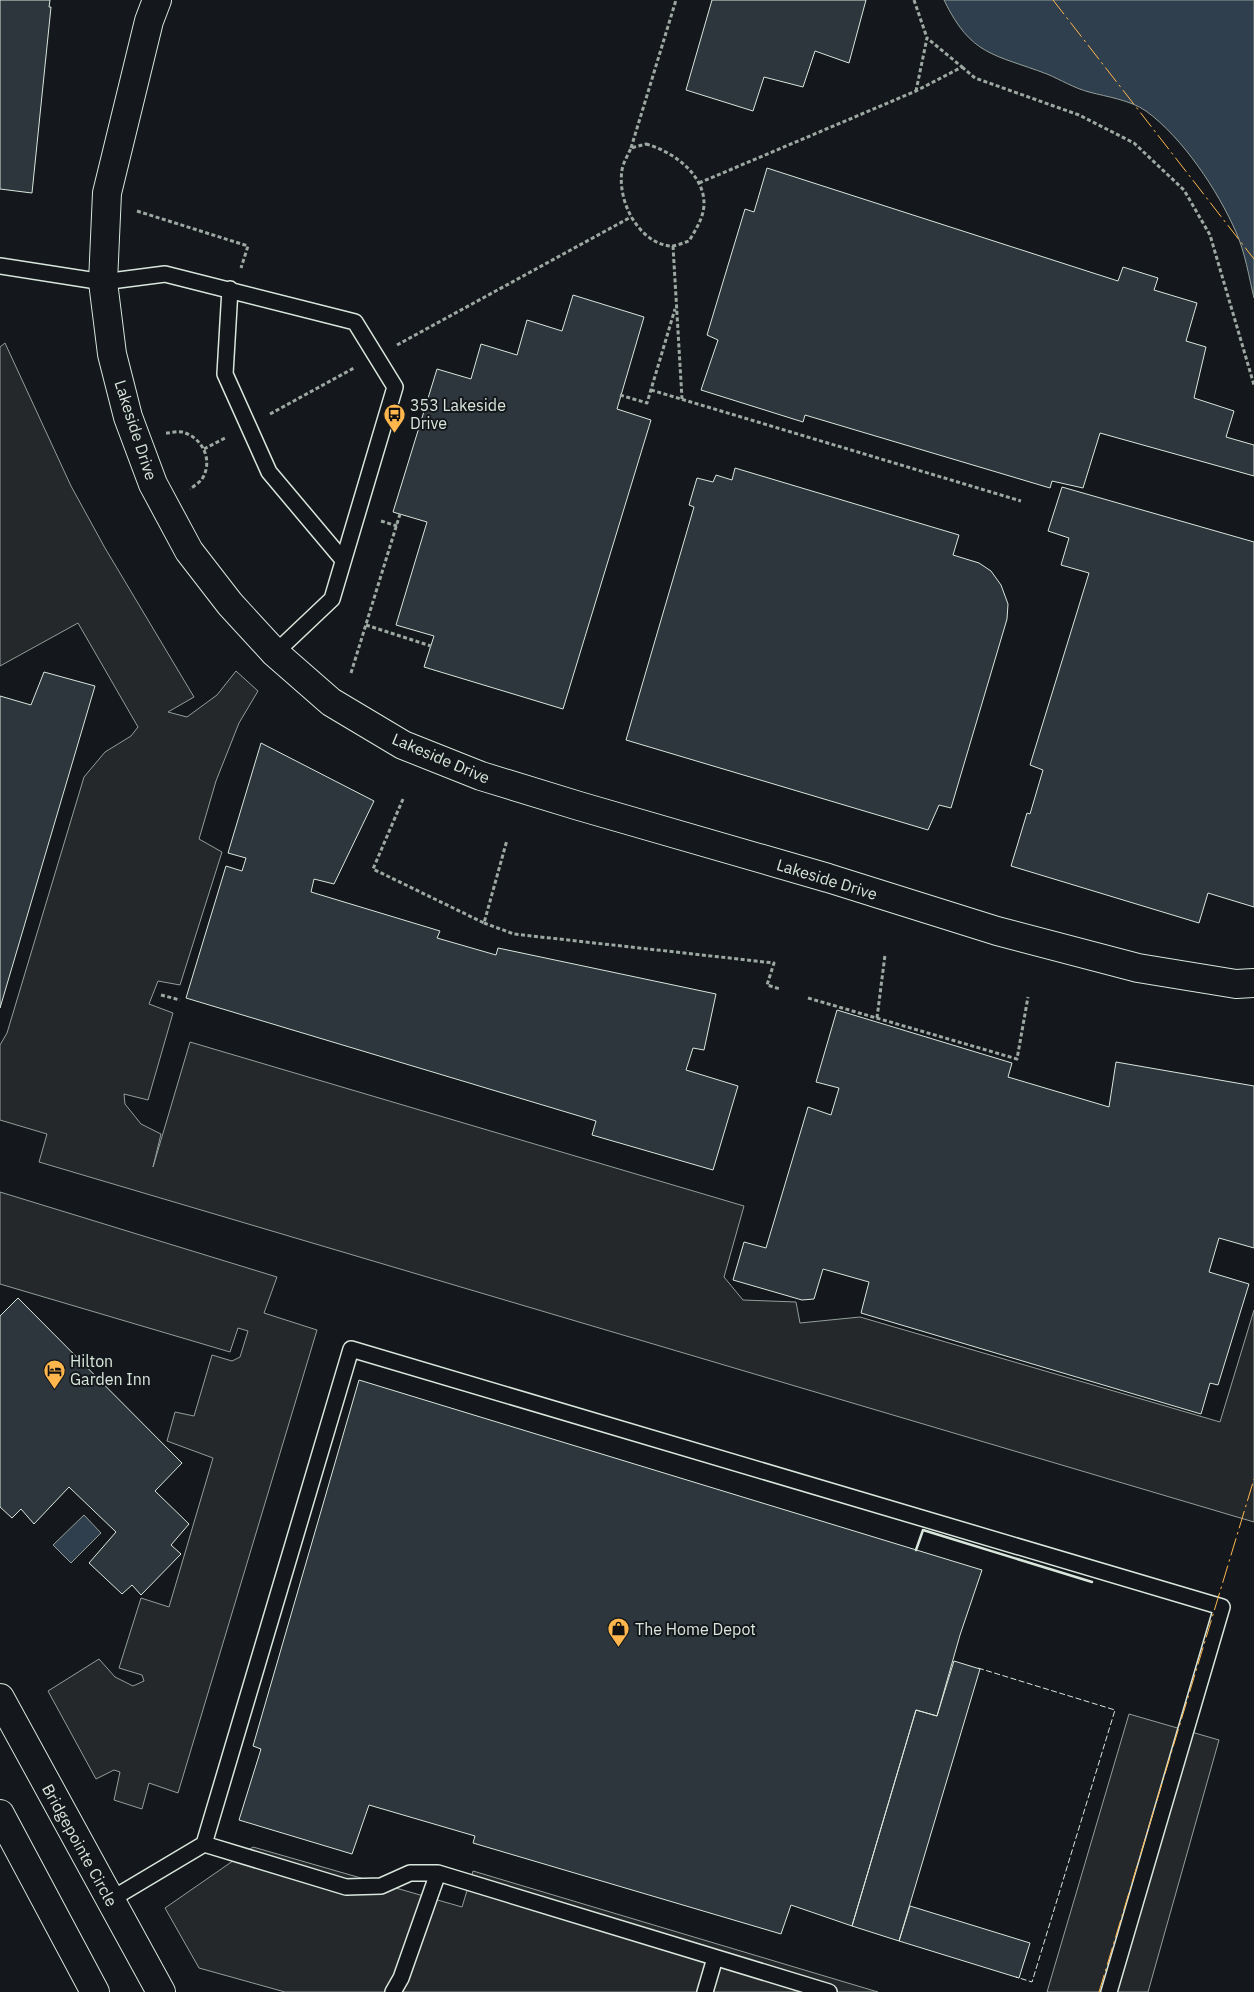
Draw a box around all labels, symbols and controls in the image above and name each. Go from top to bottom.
street label: Lakeside Drive [110,377,162,483]
place label: 353 Lakeside Drive [410,395,506,433]
bus stop icon: 353 Lakeside Drive [382,402,406,433]
street label: Lakeside Drive [389,728,493,788]
street label: Lakeside Drive [774,854,880,904]
place label: Hilton Garden Inn [70,1351,151,1389]
hotel icon: Hilton Garden Inn [42,1358,66,1389]
shop icon: The Home Depot [607,1617,631,1648]
place label: The Home Depot [635,1619,756,1639]
street label: Bridgepointe Circle [38,1780,122,1910]

